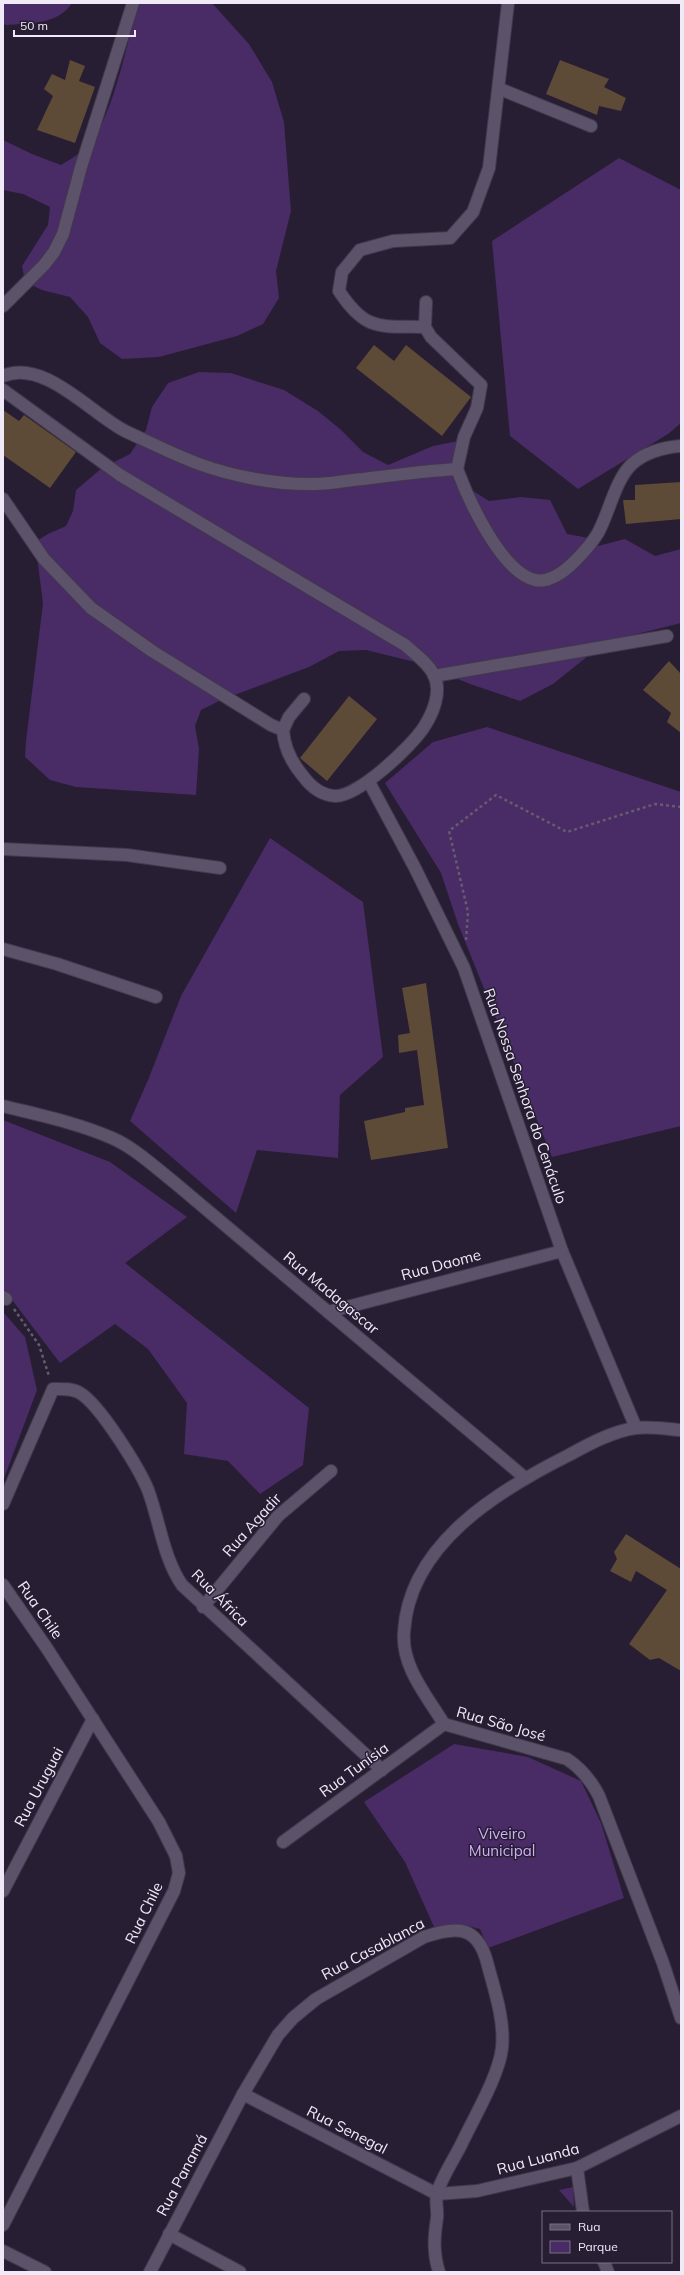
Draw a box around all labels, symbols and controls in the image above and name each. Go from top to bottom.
scale bar [14,12,135,38]
text: 50 m [20,18,48,33]
street label: Rua Nossa Senhora do Cenáculo [480,986,571,1206]
street label: Rua Daome [399,1245,483,1284]
street label: Rua Madagascar [280,1247,383,1339]
street label: Rua Agadir [218,1489,285,1560]
street label: Rua África [188,1565,253,1630]
street label: Rua Chile [14,1577,67,1642]
street label: Rua São José [454,1702,548,1745]
street label: Rua Tunísia [315,1738,392,1801]
street label: Rua Uruguai [10,1744,67,1830]
park label: Viveiro Municipal [469,1824,535,1860]
street label: Rua Chile [120,1879,167,1947]
street label: Rua Casablanca [318,1913,428,1984]
street label: Rua Senegal [304,2101,391,2158]
street label: Rua Panamá [152,2130,211,2219]
street label: Rua Luanda [495,2138,581,2179]
legend [542,2211,672,2263]
text: Rua [578,2219,600,2234]
text: Parque [578,2239,618,2254]

